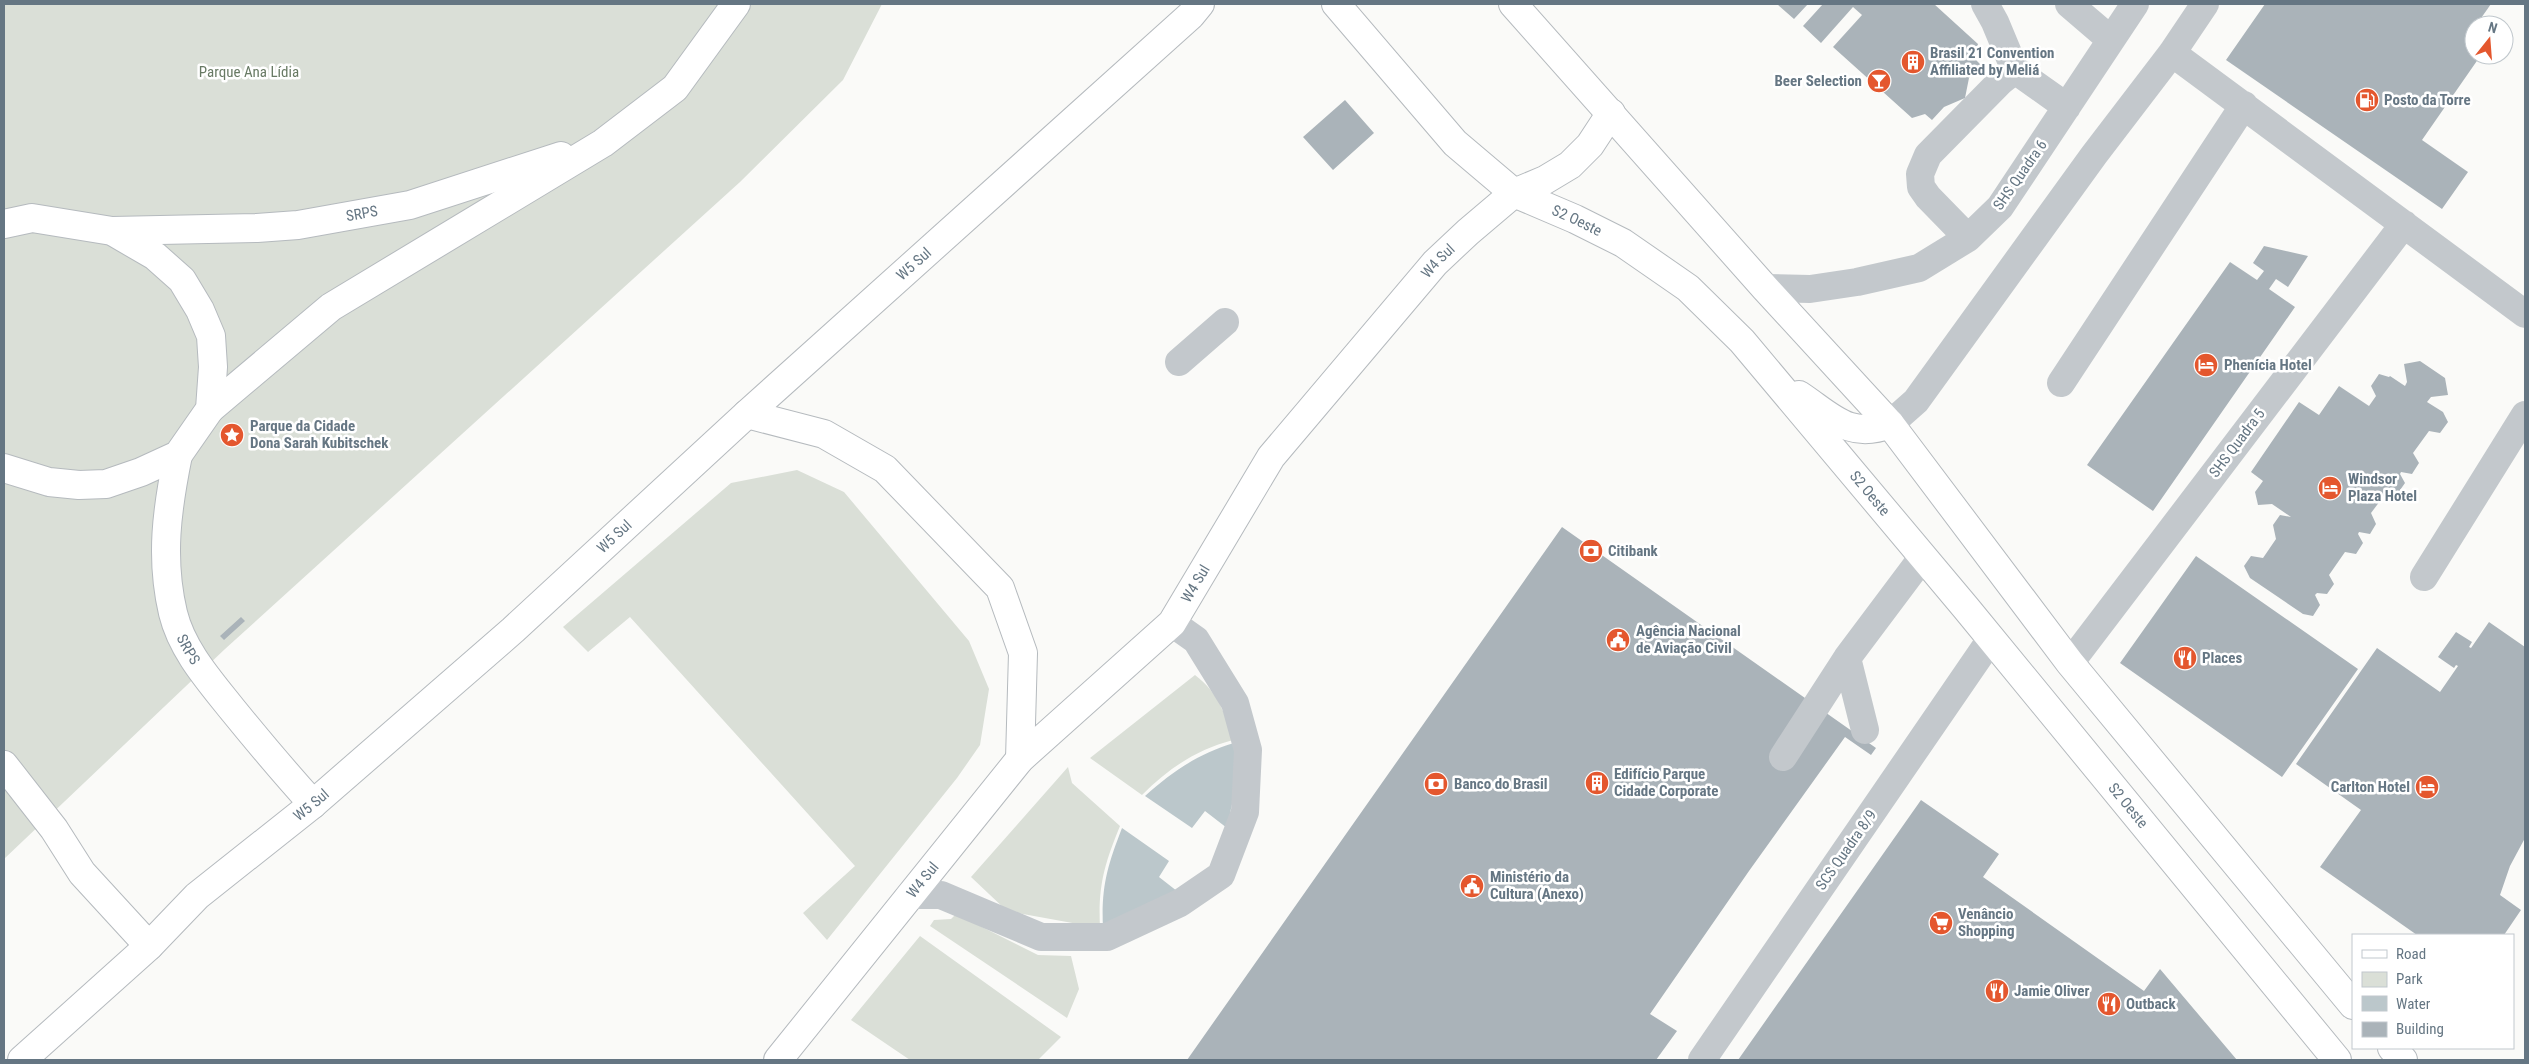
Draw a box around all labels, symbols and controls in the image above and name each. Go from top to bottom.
north arrow [2464,15,2514,65]
text: N [2486,19,2499,36]
place label: Brasil 21 Convention Affiliated by Meliá [1930,44,2055,79]
building icon: Brasil 21 Convention Affiliated by Meliá [1900,49,1926,75]
park label: Parque Ana Lídia [199,63,299,81]
bar icon: Beer Selection [1866,68,1892,94]
place label: Beer Selection [1774,72,1862,90]
fuel station icon: Posto da Torre [2354,87,2380,113]
place label: Posto da Torre [2384,91,2471,109]
street label: SHS Quadra 6 [1989,136,2051,214]
street label: S2 Oeste [1549,201,1605,240]
street label: SRPS [345,202,379,225]
street label: W4 Sul [1417,240,1459,282]
street label: W5 Sul [893,244,935,284]
hotel icon: Phenícia Hotel [2193,352,2219,378]
place label: Phenícia Hotel [2224,356,2312,374]
street label: SHS Quadra 5 [2205,405,2269,481]
place label: Parque da Cidade Dona Sarah Kubitschek [250,417,389,452]
place icon: Parque da Cidade Dona Sarah Kubitschek [219,422,245,448]
street label: S2 Oeste [1846,467,1894,520]
place label: Windsor Plaza Hotel [2348,470,2417,505]
hotel icon: Windsor Plaza Hotel [2317,475,2343,501]
street label: W5 Sul [593,516,635,557]
bank icon: Citibank [1578,538,1604,564]
place label: Citibank [1608,542,1659,560]
street label: W4 Sul [1177,562,1214,606]
place label: Agência Nacional de Aviação Civil [1636,622,1741,657]
public building icon: Agência Nacional de Aviação Civil [1605,627,1631,653]
street label: SRPS [173,631,204,668]
restaurant icon: Places [2172,645,2198,671]
place label: Places [2202,649,2242,667]
place label: Edifício Parque Cidade Corporate [1614,765,1718,800]
building icon: Edifício Parque Cidade Corporate [1584,770,1610,796]
bank icon: Banco do Brasil [1423,771,1449,797]
hotel icon: Carlton Hotel [2414,774,2440,800]
place label: Banco do Brasil [1454,775,1548,793]
place label: Carlton Hotel [2331,778,2410,796]
street label: S2 Oeste [2104,779,2152,832]
street label: W5 Sul [290,785,333,825]
street label: SCS Quadra 8/9 [1812,806,1880,894]
street label: W4 Sul [903,858,943,902]
place label: Ministério da Cultura (Anexo) [1490,868,1584,903]
public building icon: Ministério da Cultura (Anexo) [1459,873,1485,899]
place label: Venâncio Shopping [1958,905,2015,940]
supermarket icon: Venâncio Shopping [1928,910,1954,936]
legend [2352,934,2514,1049]
text: Road [2396,945,2426,963]
text: Park [2396,970,2423,988]
restaurant icon: Jamie Oliver [1984,978,2010,1004]
place label: Jamie Oliver [2014,982,2089,1000]
restaurant icon: Outback [2096,991,2122,1017]
place label: Outback [2126,995,2176,1013]
text: Water [2396,995,2431,1013]
text: Building [2396,1020,2444,1038]

